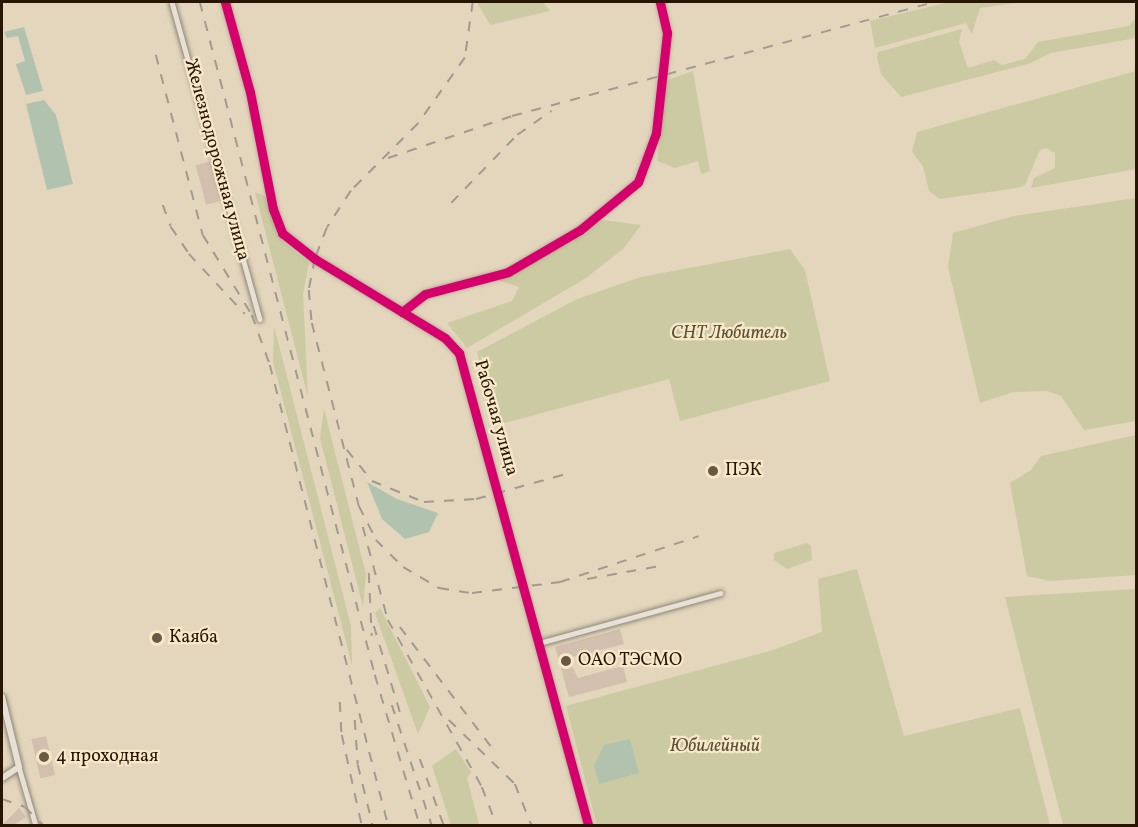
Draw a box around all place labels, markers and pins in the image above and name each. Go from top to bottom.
place label: ПЭК [725,460,762,482]
marker: ПЭК [706,464,720,478]
place label: Каяба [169,627,218,649]
marker: Каяба [150,631,164,645]
place label: ОАО ТЭСМО [578,650,683,672]
marker: ОАО ТЭСМО [559,654,573,668]
place label: 4 проходная [56,746,158,768]
marker: 4 проходная [37,750,51,764]

